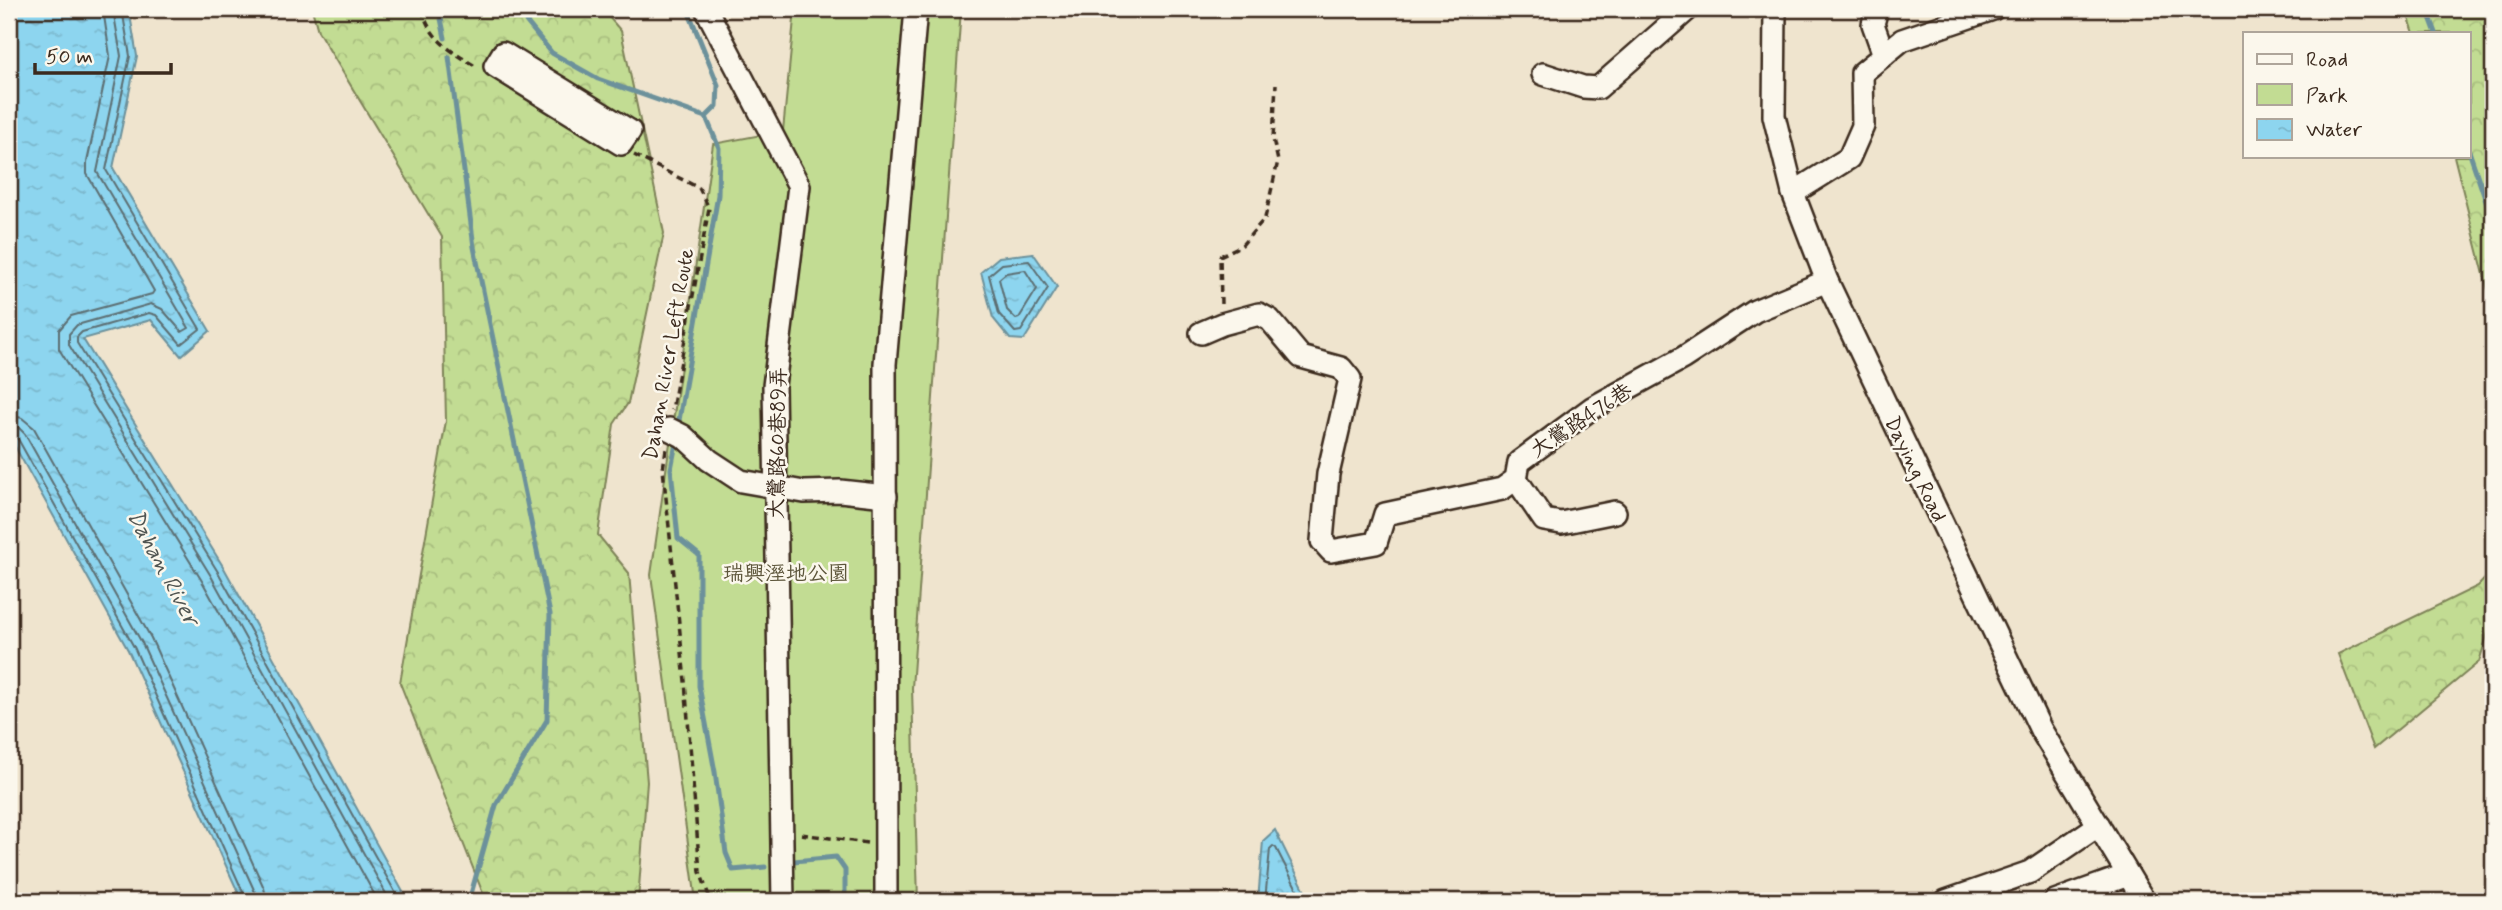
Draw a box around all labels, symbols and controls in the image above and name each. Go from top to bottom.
scale bar [35,32,172,76]
legend [2243,32,2470,158]
text: 50 m [46,43,93,71]
text: Road [2306,46,2348,74]
text: Park [2306,82,2348,110]
text: Water [2306,116,2362,144]
street label: Dahan River Left Route [637,246,701,462]
street label: 大鶯路60巷89弄 [763,367,793,519]
street label: 大鶯路476巷 [1525,377,1638,464]
street label: Daying Road [1878,412,1953,527]
water label: Dahan River [119,505,207,634]
park label: 瑞興溼地公園 [723,560,849,588]

